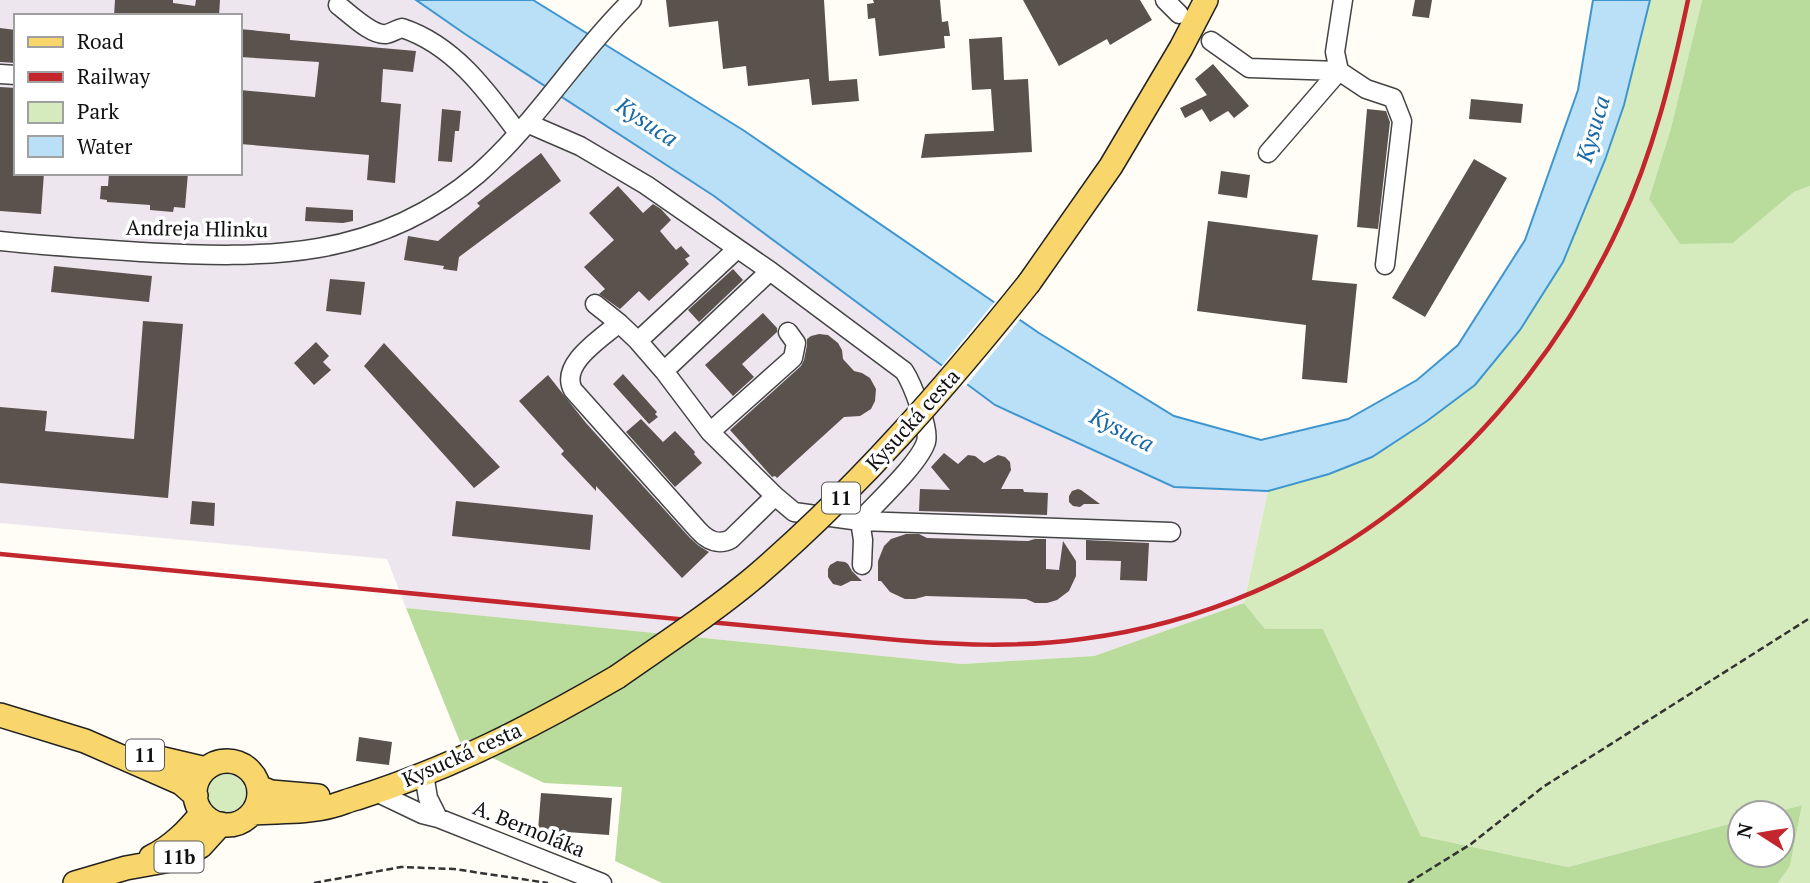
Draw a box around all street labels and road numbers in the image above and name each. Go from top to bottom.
street label: Andreja Hlinku [126,213,268,243]
street label: Kysucká cesta [859,362,966,476]
road number: 11 [822,482,860,513]
street label: Kysucká cesta [397,715,526,793]
road number: 11 [126,740,164,770]
street label: A. Bernoláka [469,793,590,863]
road number: 11b [154,842,204,872]

